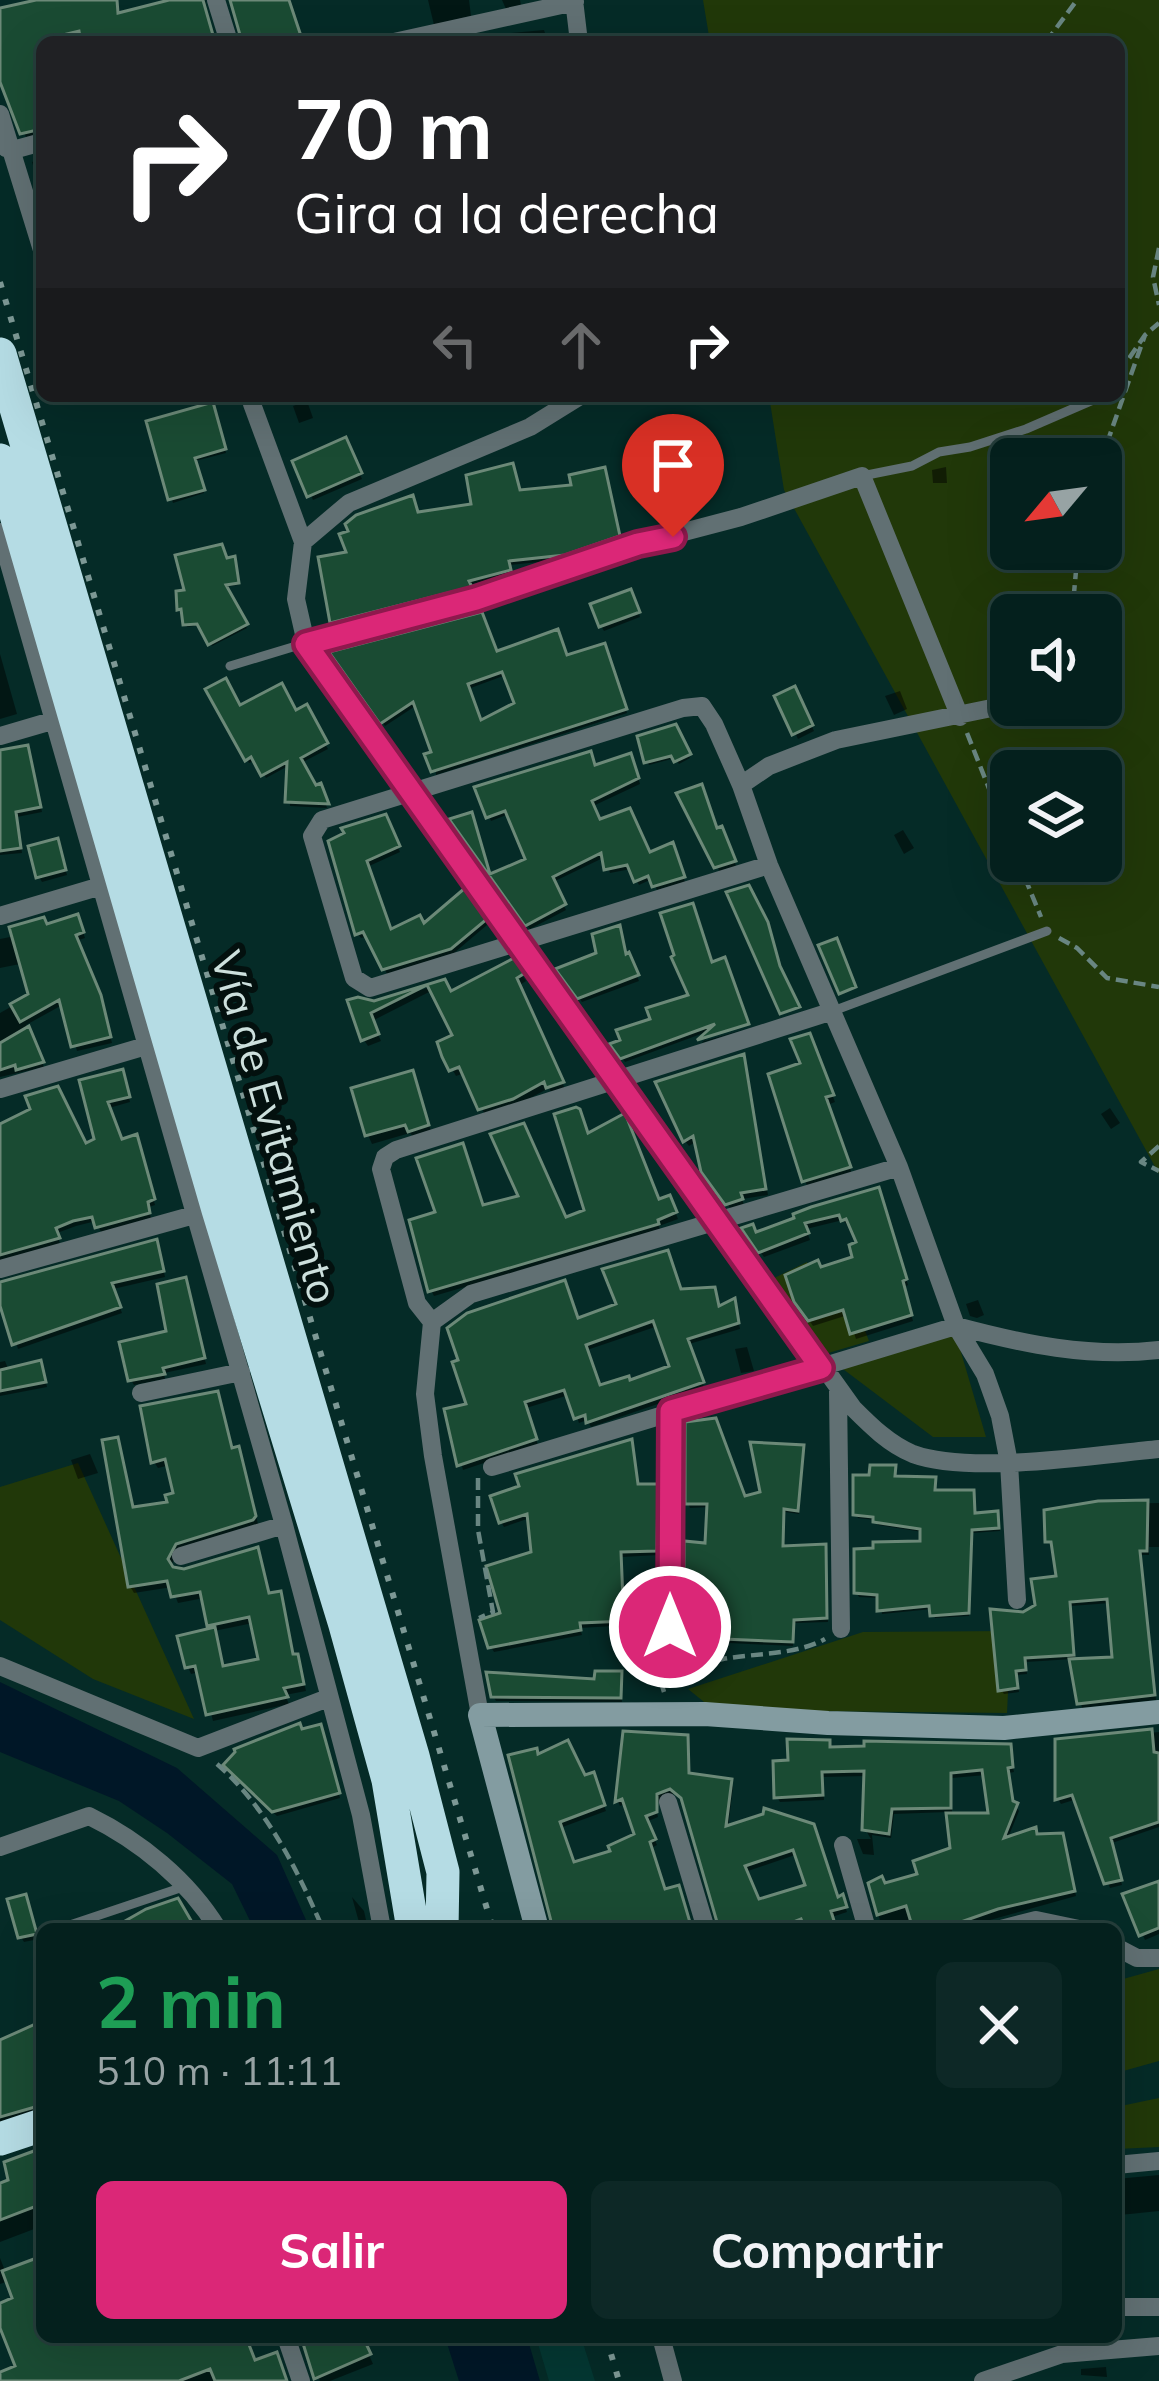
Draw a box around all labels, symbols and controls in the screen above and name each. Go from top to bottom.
text: 70 m [294,75,493,180]
icon: right [96,84,252,240]
text: Gira a la derecha [294,179,719,247]
icon: left [422,312,488,378]
icon: ahead [548,312,614,378]
icon: right [674,312,740,378]
pin [622,414,724,537]
icon: arrive [640,432,706,498]
north arrow [990,438,1122,570]
map controls [990,438,1122,882]
button: sound [990,594,1122,726]
button: layers [990,750,1122,882]
street label: Vía de Evitamiento [200,945,351,1309]
position arrow [607,1564,733,1690]
text: 2 min [96,1956,286,2046]
button: close [936,1962,1062,2088]
text: 510 m · 11:11 [96,2046,342,2095]
button: Salir [96,2181,567,2319]
button: Compartir [591,2181,1062,2319]

